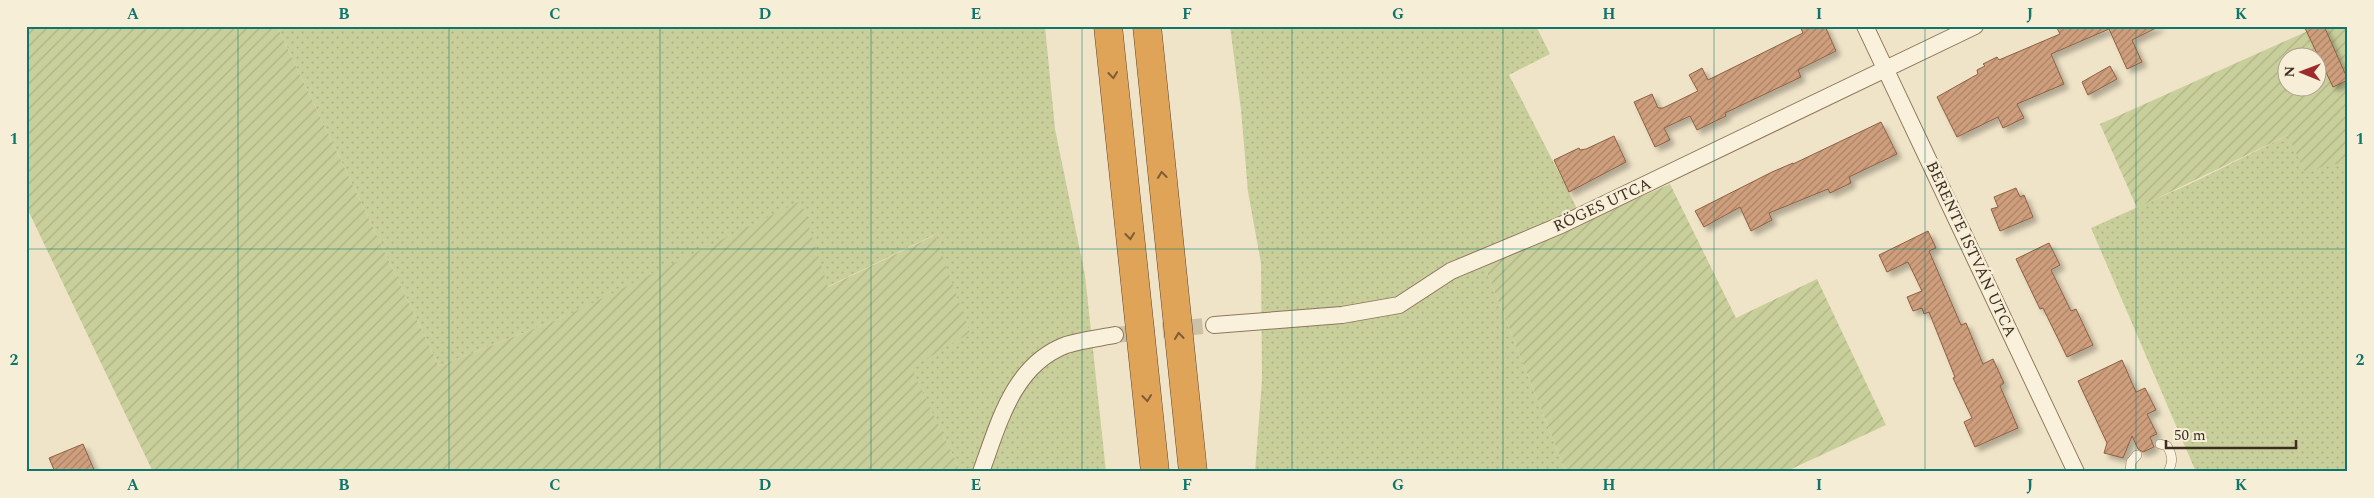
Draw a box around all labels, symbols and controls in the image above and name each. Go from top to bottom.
text: A [127,2,140,26]
text: B [338,2,350,26]
text: C [549,2,561,26]
text: D [759,2,772,26]
text: E [971,2,981,26]
text: F [1182,2,1192,26]
text: G [1392,2,1404,26]
text: H [1602,2,1616,26]
text: I [1816,2,1822,26]
text: J [2027,2,2034,26]
text: K [2235,2,2248,26]
north arrow [2276,48,2326,98]
text: N [2279,66,2300,78]
one-way arrow [1107,71,1118,79]
text: 1 [10,127,18,151]
text: 1 [2356,127,2364,151]
street label: BERENTE ISTVÁN UTCA [1920,157,2022,341]
one-way arrow [1157,170,1168,178]
street label: RÖGES UTCA [1549,172,1655,238]
one-way arrow [1124,233,1135,241]
one-way arrow [1174,332,1185,340]
text: 2 [10,348,19,372]
text: 2 [2356,348,2365,372]
one-way arrow [1141,394,1152,402]
scale bar [2166,418,2296,450]
text: 50 m [2174,424,2206,447]
text: A [127,473,140,497]
text: B [338,473,350,497]
text: C [549,473,561,497]
text: D [759,473,772,497]
text: E [971,473,981,497]
text: F [1182,473,1192,497]
text: G [1392,473,1404,497]
text: H [1602,473,1616,497]
text: I [1816,473,1822,497]
text: J [2027,473,2034,497]
text: K [2235,473,2248,497]

